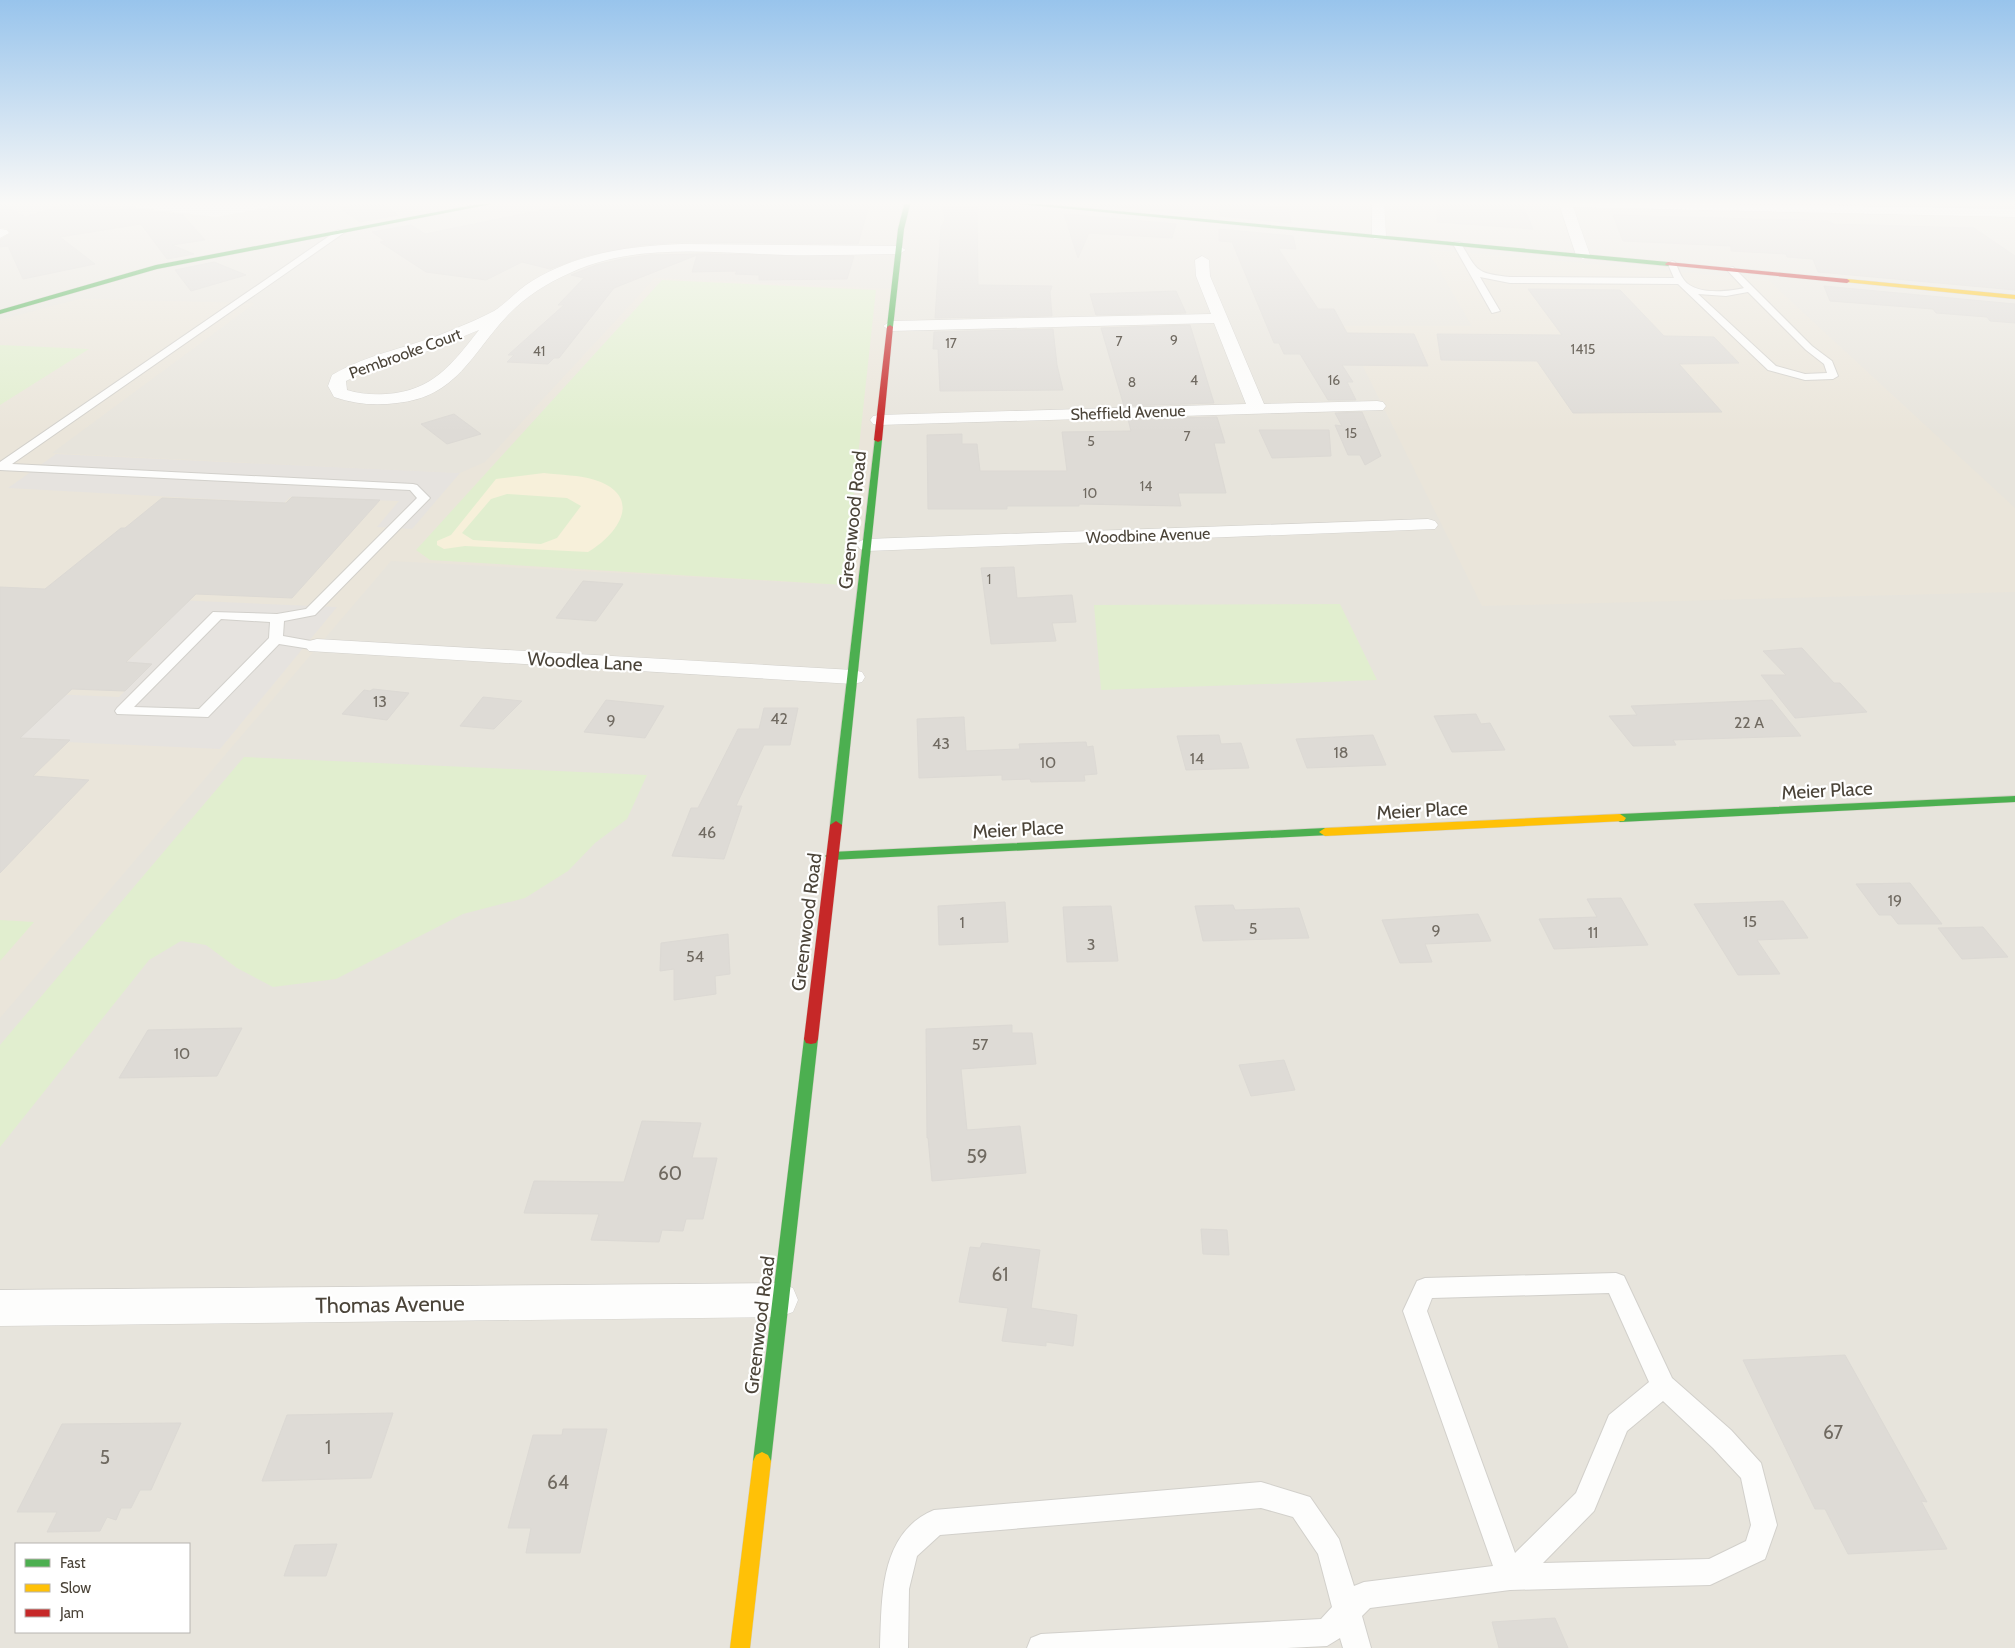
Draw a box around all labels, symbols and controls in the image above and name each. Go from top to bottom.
street label: Pembrooke Court [346,324,465,383]
house number: 9 [1170,331,1178,349]
house number: 7 [1115,332,1123,350]
house number: 17 [945,334,957,352]
house number: 1415 [1571,340,1595,358]
house number: 41 [533,342,545,360]
house number: 4 [1190,371,1198,389]
house number: 16 [1328,371,1340,389]
house number: 8 [1128,373,1136,391]
street label: Sheffield Avenue [1070,401,1186,424]
house number: 15 [1345,424,1357,442]
house number: 7 [1183,427,1191,445]
house number: 5 [1087,432,1095,450]
street label: Greenwood Road [834,450,871,590]
house number: 14 [1140,477,1152,495]
house number: 10 [1083,484,1097,502]
street label: Woodbine Avenue [1085,524,1211,547]
house number: 1 [987,570,991,588]
street label: Woodlea Lane [527,647,643,676]
house number: 13 [373,692,387,711]
house number: 42 [770,709,788,728]
house number: 9 [606,711,616,730]
house number: 22 A [1734,713,1764,732]
house number: 43 [932,734,950,753]
house number: 18 [1334,743,1348,762]
house number: 14 [1190,749,1204,768]
house number: 10 [1040,753,1056,772]
street label: Meier Place [1781,777,1874,804]
street label: Meier Place [1376,797,1469,824]
street label: Meier Place [972,816,1065,843]
house number: 46 [698,823,716,842]
street label: Greenwood Road [787,852,826,992]
house number: 19 [1888,891,1902,910]
house number: 15 [1743,912,1757,931]
house number: 1 [959,913,965,932]
house number: 5 [1249,919,1257,938]
house number: 9 [1431,921,1441,940]
house number: 11 [1588,923,1598,942]
house number: 3 [1087,935,1095,954]
house number: 54 [686,947,704,966]
house number: 57 [972,1035,988,1054]
house number: 10 [174,1044,190,1063]
house number: 59 [966,1145,988,1168]
house number: 60 [658,1162,682,1185]
street label: Greenwood Road [740,1255,779,1395]
house number: 61 [992,1263,1008,1286]
street label: Thomas Avenue [315,1290,465,1319]
house number: 67 [1823,1421,1844,1444]
house number: 1 [325,1436,331,1459]
house number: 5 [100,1446,110,1469]
house number: 64 [547,1471,569,1494]
legend [15,1543,190,1633]
text: Fast [60,1554,85,1572]
text: Slow [60,1579,91,1597]
text: Jam [59,1604,84,1622]

